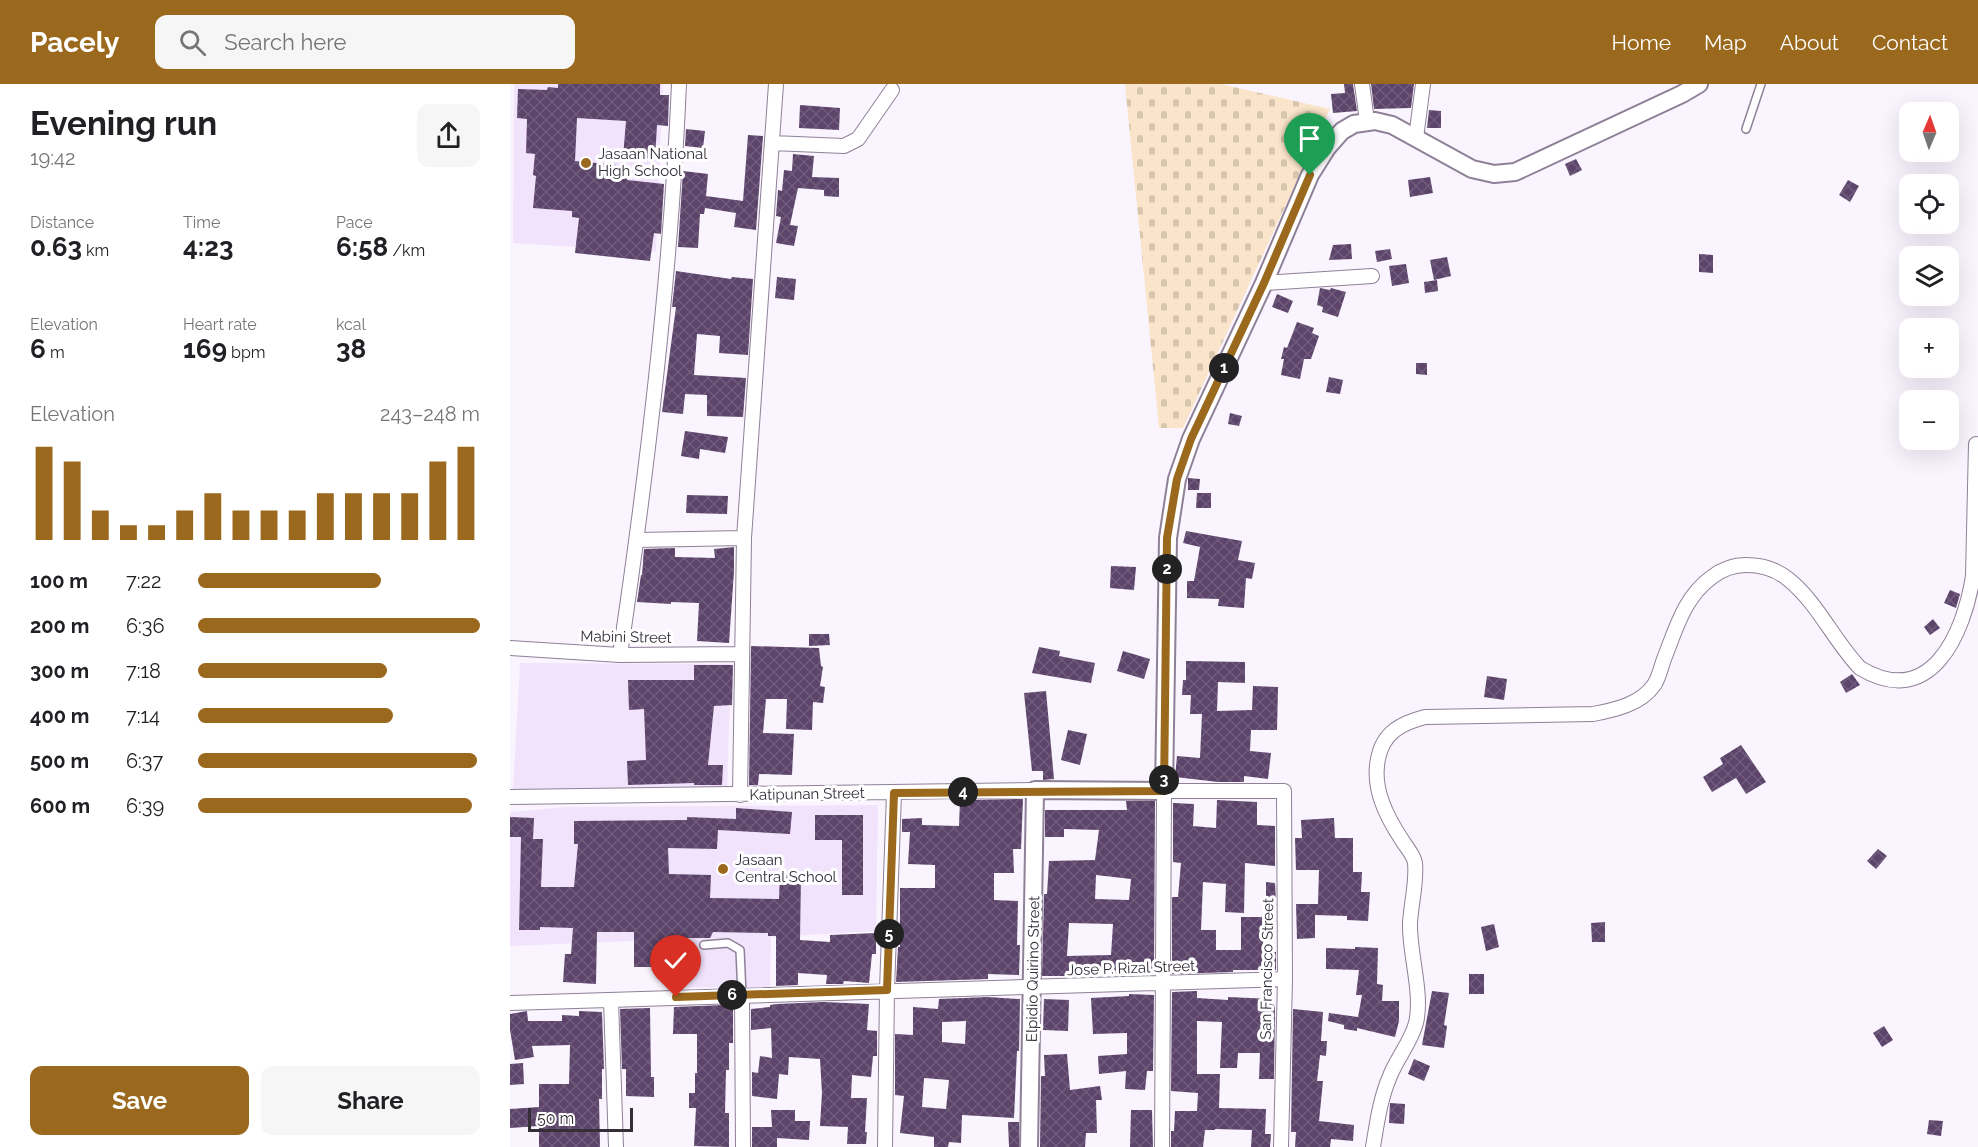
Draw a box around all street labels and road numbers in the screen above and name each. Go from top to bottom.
street label: Mabini Street [580,627,672,647]
street label: Katipunan Street [749,784,865,804]
street label: Elpidio Quirino Street [1023,896,1043,1042]
street label: San Francisco Street [1257,898,1277,1040]
street label: Jose P. Rizal Street [1067,957,1195,979]

